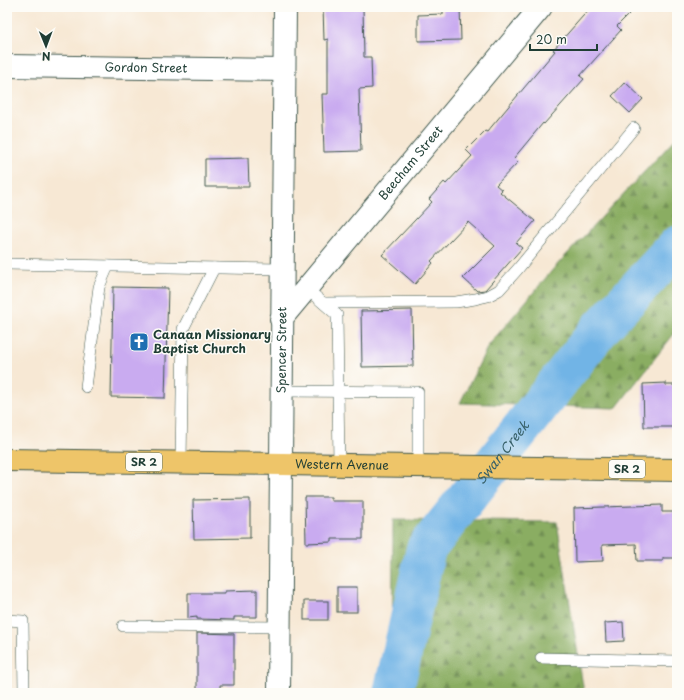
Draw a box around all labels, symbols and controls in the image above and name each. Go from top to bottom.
north arrow [26,26,66,66]
scale bar [530,26,597,52]
text: 20 m [536,30,567,48]
text: N [41,48,51,65]
street label: Gordon Street [105,57,188,77]
street label: Beecham Street [374,121,447,203]
street label: Spencer Street [272,307,290,393]
place label: Canaan Missionary Baptist Church [153,325,271,357]
church icon: Canaan Missionary Baptist Church [128,331,150,353]
water label: Swan Creek [471,415,534,488]
road number: SR 2 [126,453,162,471]
street label: Western Avenue [295,454,389,474]
road number: SR 2 [609,460,645,478]

